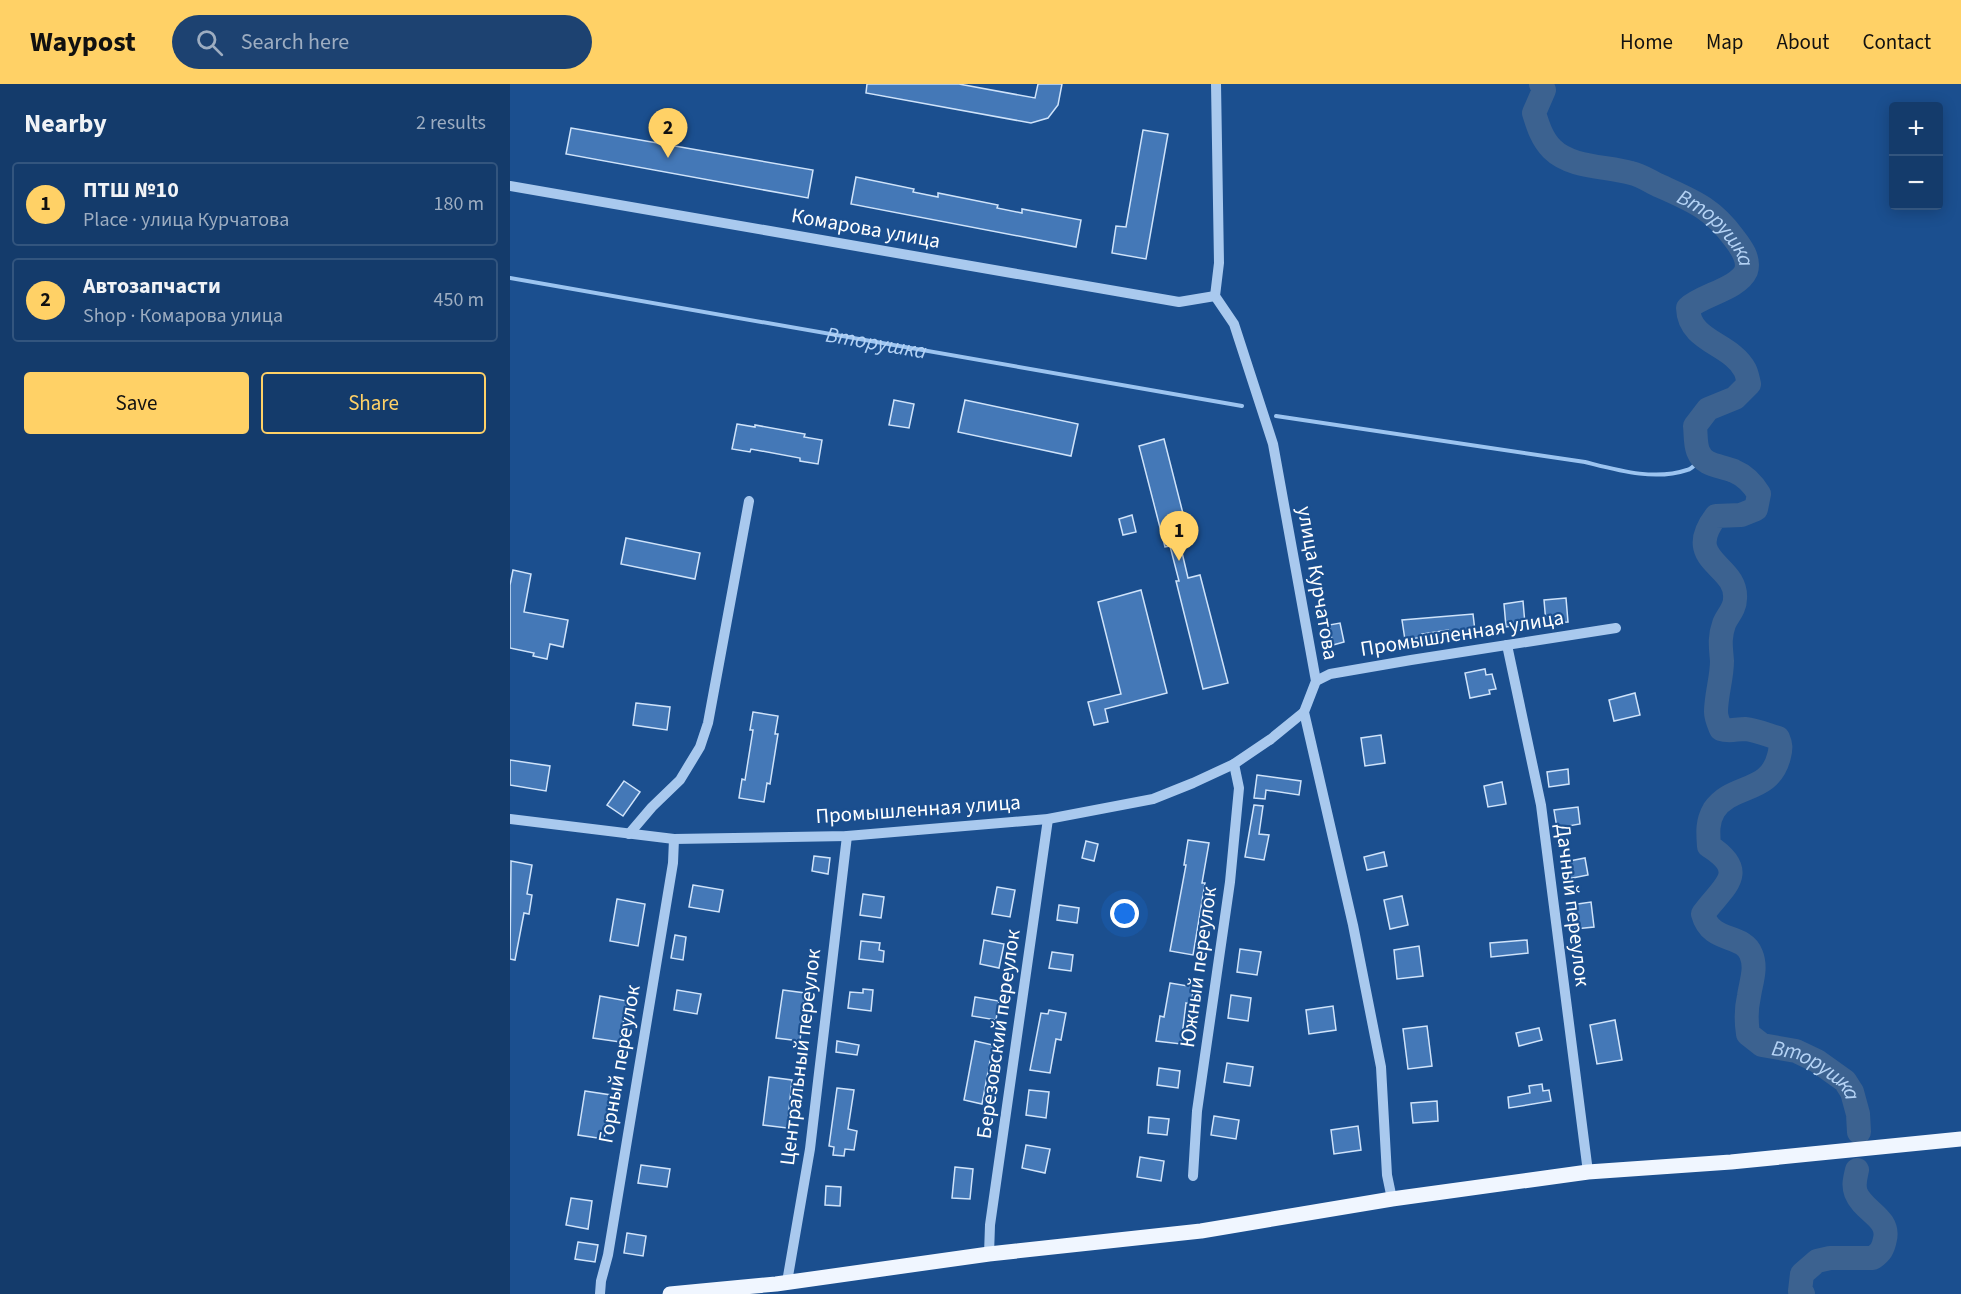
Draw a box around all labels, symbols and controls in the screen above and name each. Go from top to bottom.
search box [172,15,592,69]
text: Waypost [30,22,136,62]
icon: search [193,26,226,59]
text: Search here [241,26,349,58]
text: Home [1620,27,1673,57]
text: Map [1706,27,1744,57]
text: About [1777,27,1829,57]
text: Contact [1862,27,1931,57]
map controls [1889,102,1943,210]
button: + [1889,102,1943,156]
text: Nearby [24,105,107,142]
text: 2 results [416,109,486,137]
pin: 2 [648,109,688,158]
button: − [1889,156,1943,210]
text: ПТШ №10 [83,174,179,206]
water label: Вторушка [1672,181,1762,270]
text: 1 [40,190,51,218]
text: 180 m [434,190,484,218]
street label: Комарова улица [789,200,943,256]
text: Place · улица Курчатова [83,206,289,234]
text: Автозапчасти [83,270,221,302]
text: 2 [40,286,51,314]
text: 450 m [434,286,484,314]
text: Shop · Комарова улица [83,302,283,330]
water label: Вторушка [823,318,930,368]
button: Save [24,372,249,434]
button: Share [261,372,486,434]
street label: улица Курчатова [1290,504,1346,662]
pin: 1 [1160,512,1198,561]
street label: Промышленная улица [1358,602,1566,664]
street label: Промышленная улица [814,787,1022,831]
street label: Дачный переулок [1548,822,1598,989]
street label: Южный переулок [1172,884,1224,1049]
your location [1110,899,1139,928]
street label: Березовский переулок [968,927,1028,1141]
street label: Центральный переулок [772,947,828,1167]
street label: Горный переулок [590,982,648,1145]
water label: Вторушка [1769,1032,1868,1104]

